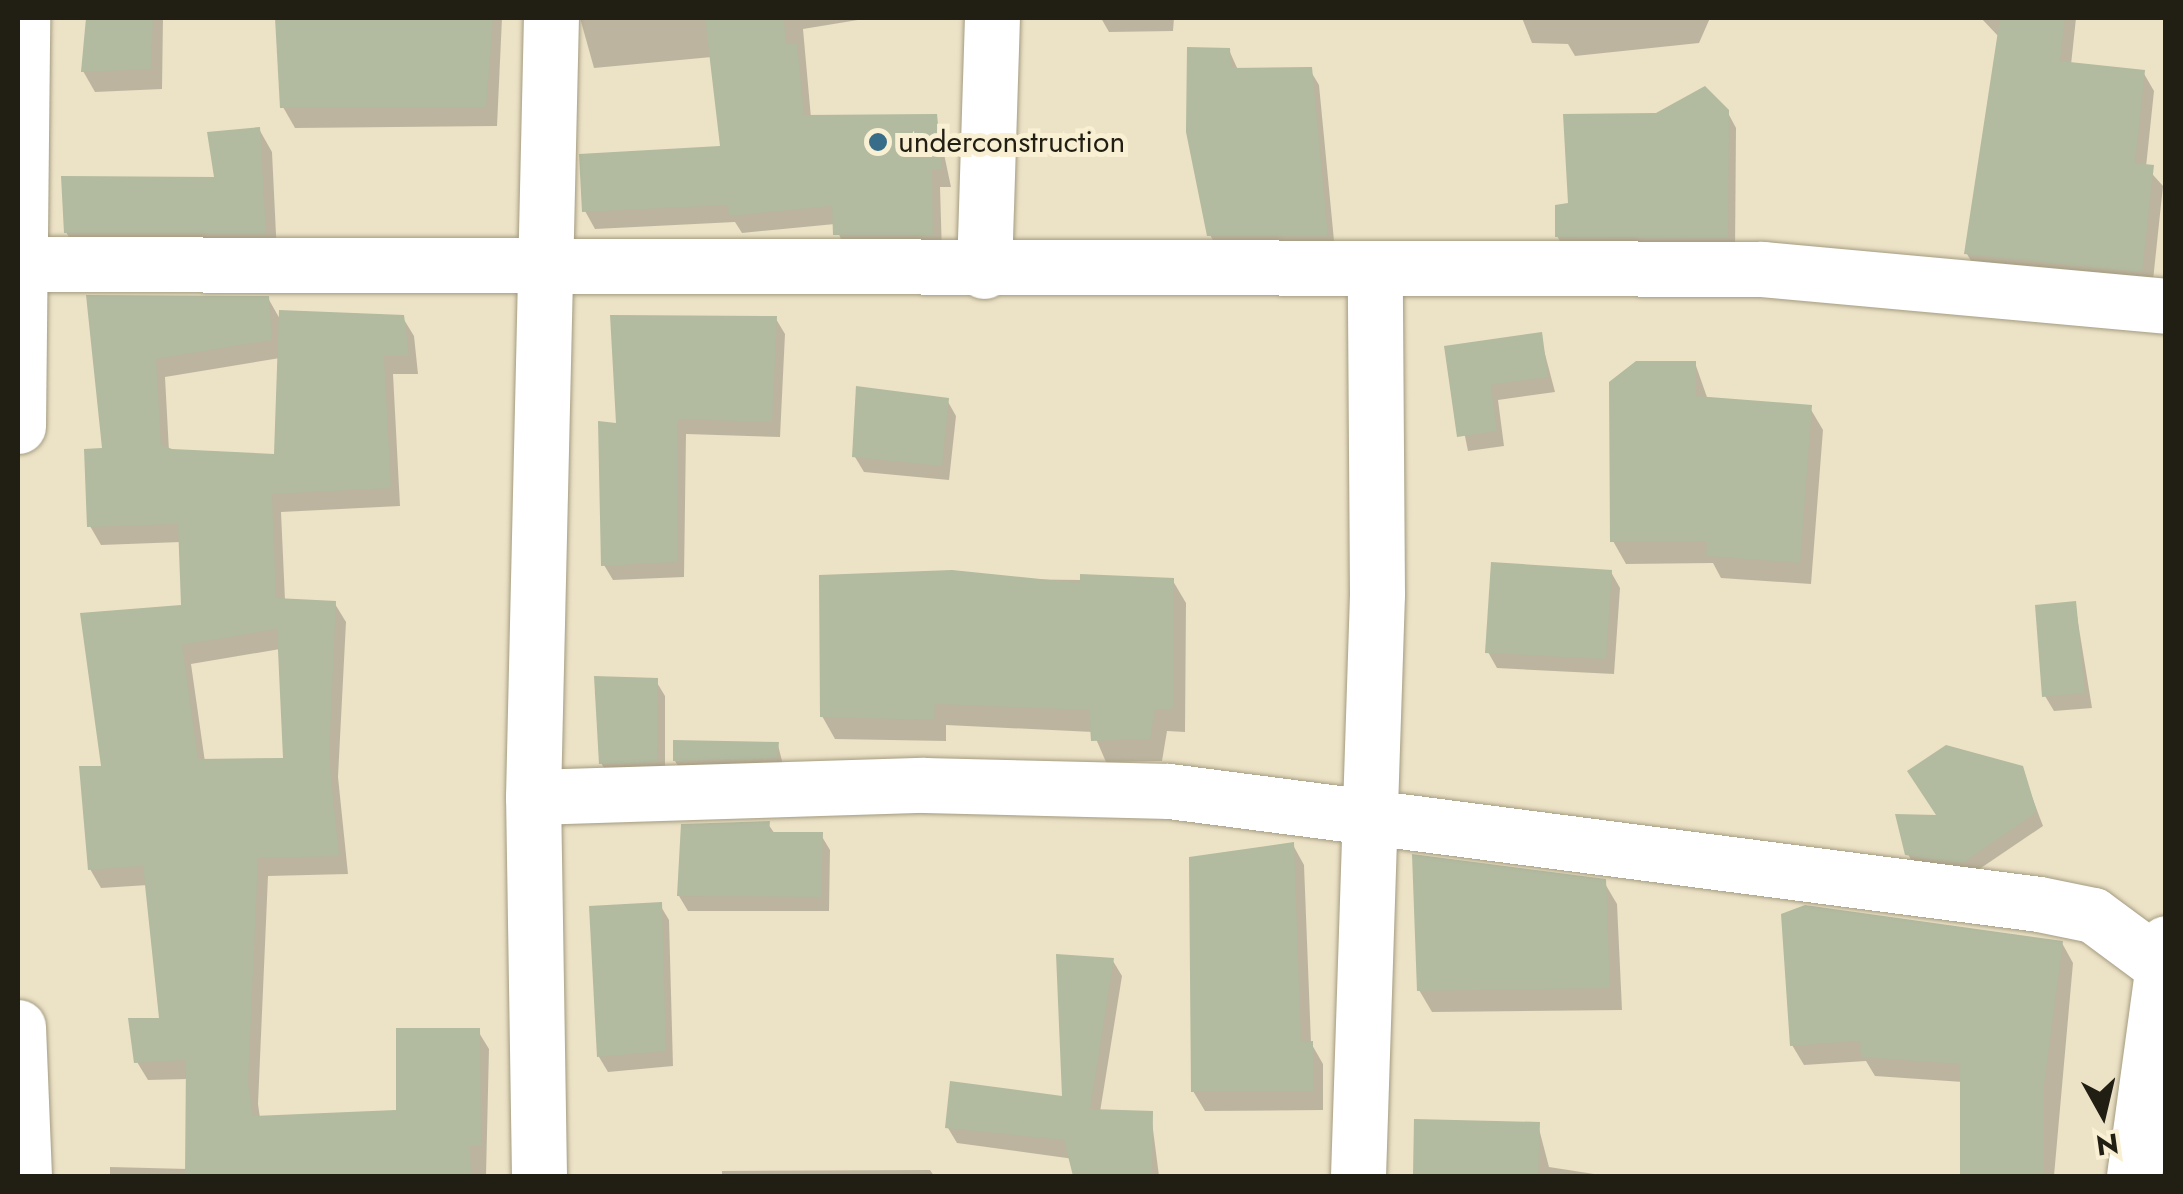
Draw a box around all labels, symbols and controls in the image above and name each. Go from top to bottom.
place label: underconstruction [898,124,1125,160]
marker: underconstruction [867,131,889,153]
north arrow [2053,1064,2153,1164]
text: N [2093,1122,2121,1166]

